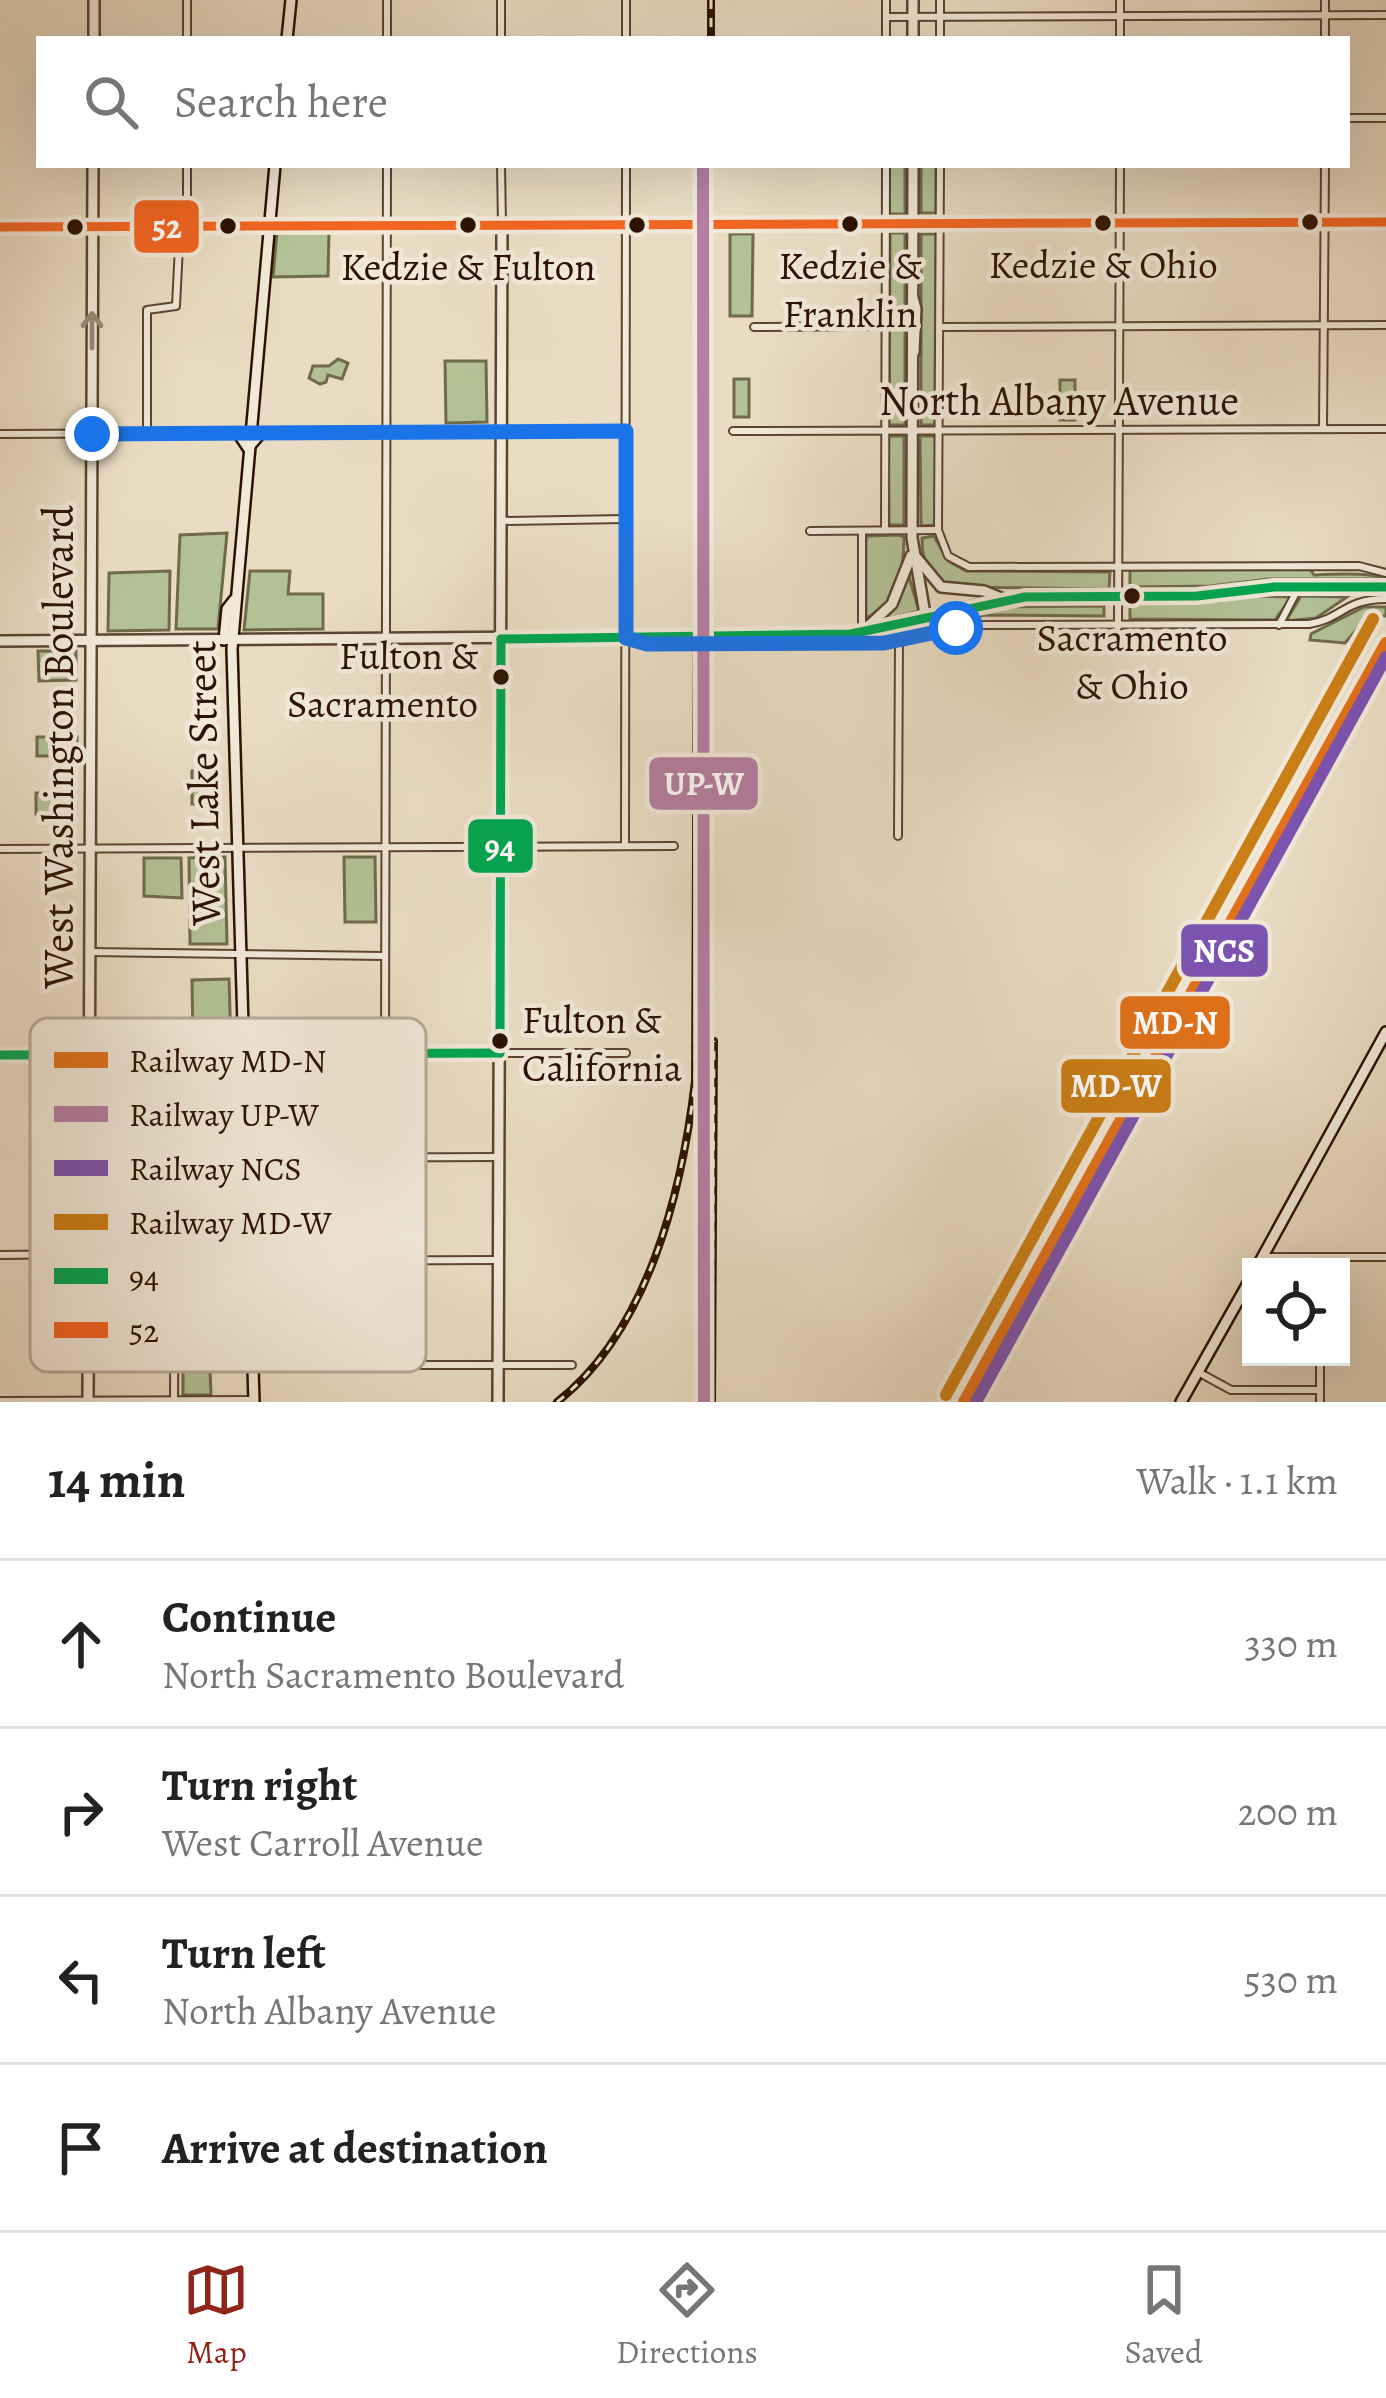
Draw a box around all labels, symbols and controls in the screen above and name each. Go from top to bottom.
search box [36,36,1350,168]
icon: search [78,69,144,135]
text: Search here [174,71,388,133]
line badge: 52 [132,198,201,255]
text: 52 [152,204,182,249]
unlabelled marker [1299,211,1321,233]
marker: Kedzie & Ohio [1092,212,1114,234]
marker: Kedzie & Franklin [839,213,861,235]
marker: Kedzie & Fulton [457,214,479,236]
unlabelled marker [626,214,648,236]
unlabelled marker [217,215,239,237]
unlabelled marker [64,216,86,238]
place label: Kedzie & Ohio [988,238,1218,291]
place label: Kedzie & Franklin [778,239,922,340]
place label: Kedzie & Fulton [340,240,596,293]
one-way arrow [81,311,103,350]
street label: North Albany Avenue [879,372,1239,429]
route end [65,407,119,461]
street label: West Washington Boulevard [30,505,87,990]
marker: Sacramento & Ohio [1121,585,1143,607]
route start [929,601,983,655]
place label: Sacramento & Ohio [1037,611,1227,712]
place label: Fulton & Sacramento [287,629,479,730]
street label: West Lake Street [172,640,234,927]
marker: Fulton & Sacramento [490,666,512,688]
line badge: UP-W [647,755,760,812]
text: UP-W [664,761,744,806]
line badge: 94 [466,817,535,875]
text: 94 [485,824,515,869]
line badge: NCS [1179,922,1270,979]
text: NCS [1193,928,1255,973]
place label: Fulton & California [522,993,682,1094]
line badge: MD-N [1118,994,1232,1051]
text: MD-N [1132,1000,1218,1045]
legend [30,1018,426,1372]
marker: Fulton & California [489,1030,511,1052]
text: Railway MD-N [129,1038,326,1083]
line badge: MD-W [1059,1057,1173,1115]
text: MD-W [1070,1063,1162,1108]
text: Railway UP-W [129,1092,319,1137]
text: Railway NCS [129,1146,302,1191]
text: Railway MD-W [129,1200,332,1245]
text: 94 [129,1254,159,1299]
map controls [1242,1258,1350,1366]
button: locate [1242,1258,1350,1366]
text: 52 [129,1308,159,1353]
text: 14 min [48,1445,185,1515]
text: Walk · 1.1 km [1136,1454,1338,1507]
text: Continue [162,1586,336,1648]
icon: ahead [48,1611,114,1677]
text: 330 m [1245,1617,1338,1670]
text: North Sacramento Boulevard [162,1648,624,1701]
text: Turn right [162,1754,357,1816]
icon: right [48,1779,114,1845]
text: 200 m [1238,1785,1338,1838]
text: West Carroll Avenue [162,1816,484,1869]
text: Turn left [162,1922,326,1984]
icon: left [48,1947,114,2013]
text: 530 m [1244,1953,1338,2006]
text: North Albany Avenue [162,1984,496,2037]
icon: arrive [48,2115,114,2181]
text: Arrive at destination [162,2117,548,2179]
tab: Map [183,2257,249,2374]
tab: Directions [616,2257,758,2374]
tab: Saved [1124,2257,1203,2374]

